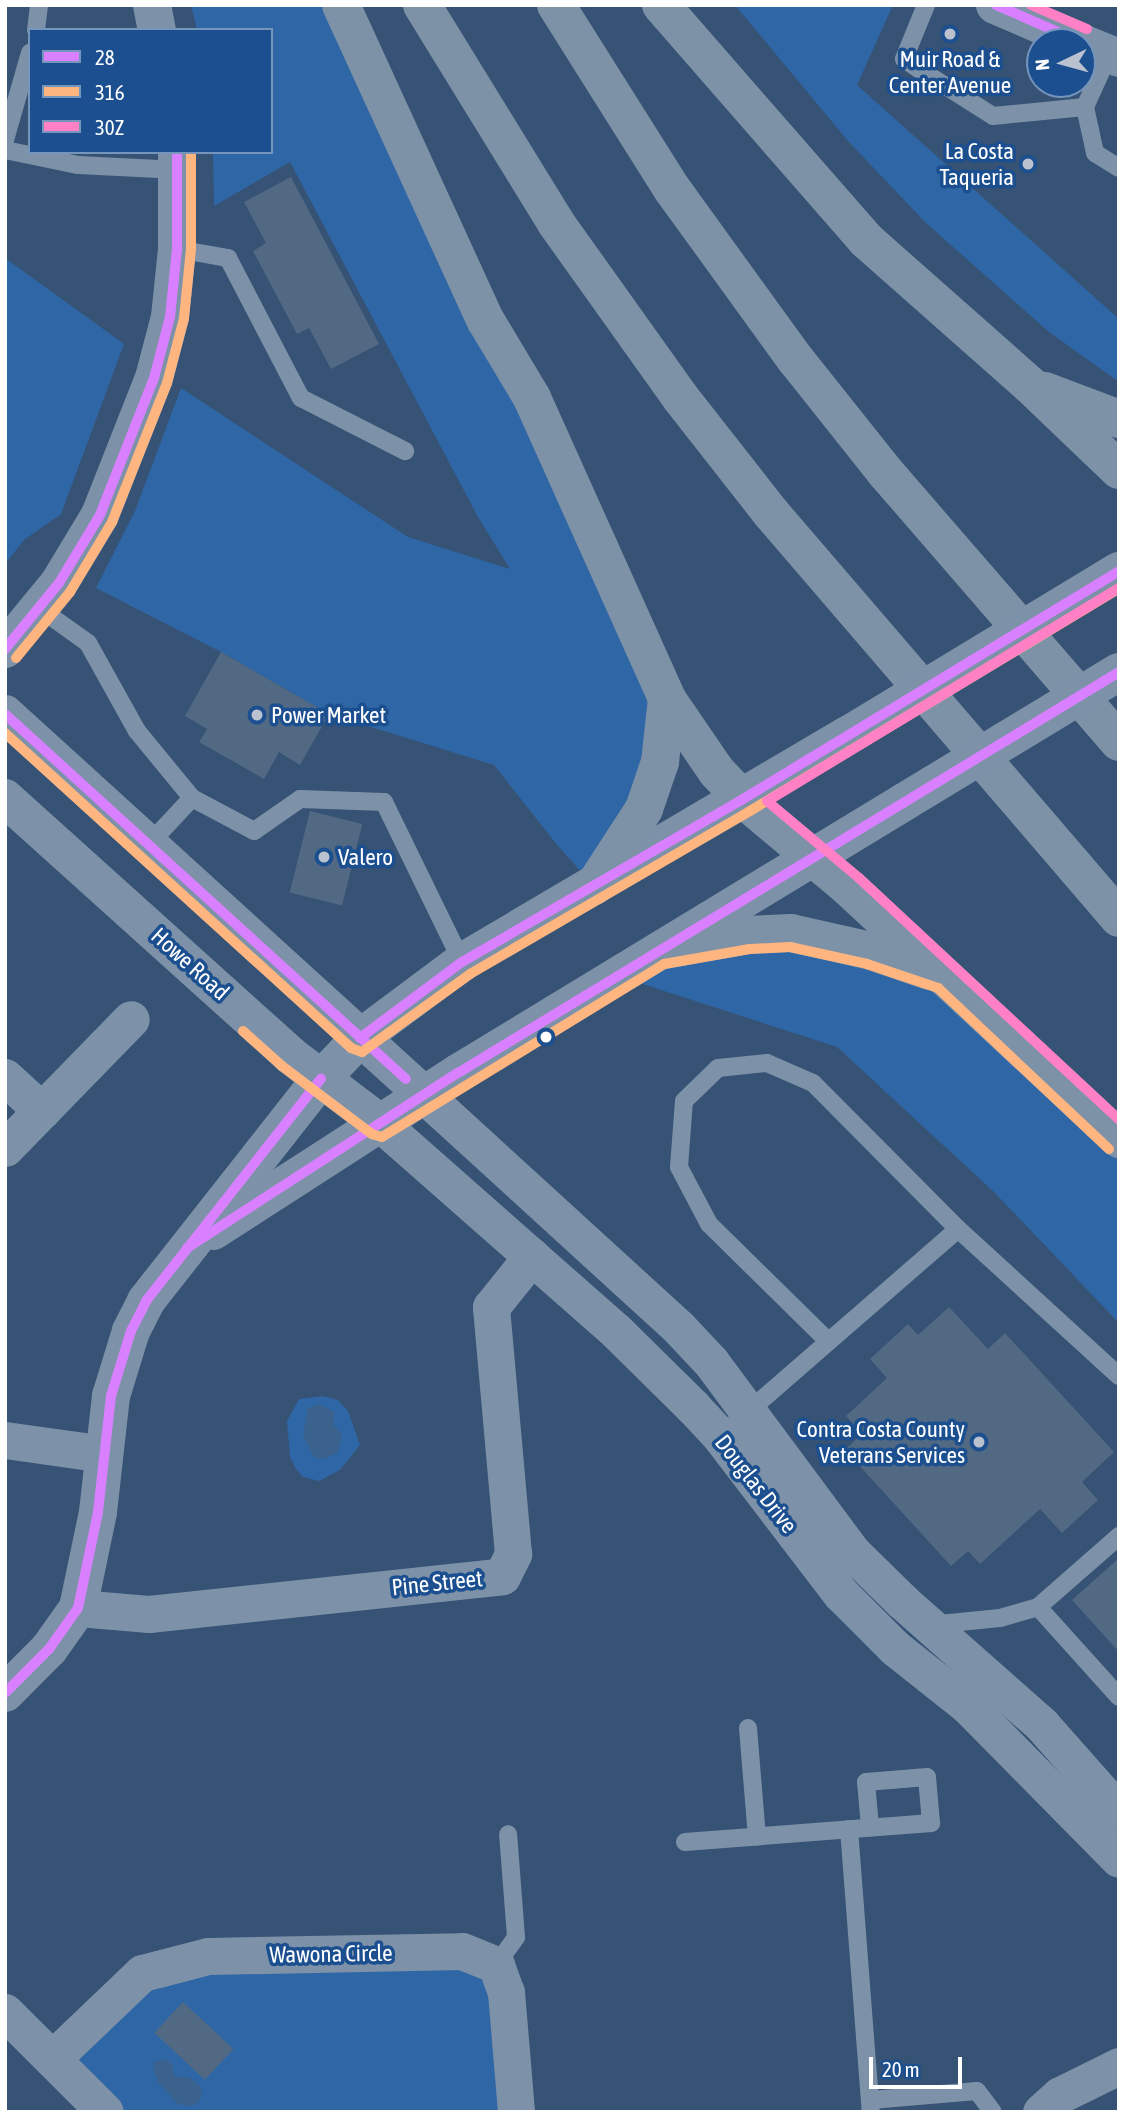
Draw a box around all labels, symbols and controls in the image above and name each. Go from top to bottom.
marker: Muir Road & Center Avenue [942,26,958,42]
legend [28,28,273,154]
north arrow [1026,28,1096,98]
text: 28 [95,45,115,69]
place label: Muir Road & Center Avenue [889,45,1011,99]
text: N [1031,58,1054,71]
text: 316 [95,80,125,104]
text: 30Z [95,115,124,139]
place label: La Costa Taqueria [940,137,1014,191]
marker: La Costa Taqueria [1020,156,1036,172]
place label: Power Market [271,701,386,729]
marker: Power Market [249,707,265,723]
place label: Valero [338,843,393,871]
marker: Valero [316,849,332,865]
street label: Howe Road [145,922,235,1006]
unlabelled marker [539,1030,553,1044]
place label: Contra Costa County Veterans Services [797,1415,965,1469]
street label: Douglas Drive [709,1429,803,1539]
marker: Contra Costa County Veterans Services [971,1434,987,1450]
street label: Pine Street [390,1565,484,1601]
street label: Wawona Circle [269,1939,393,1969]
scale bar [872,2044,965,2088]
text: 20 m [882,2057,920,2081]

